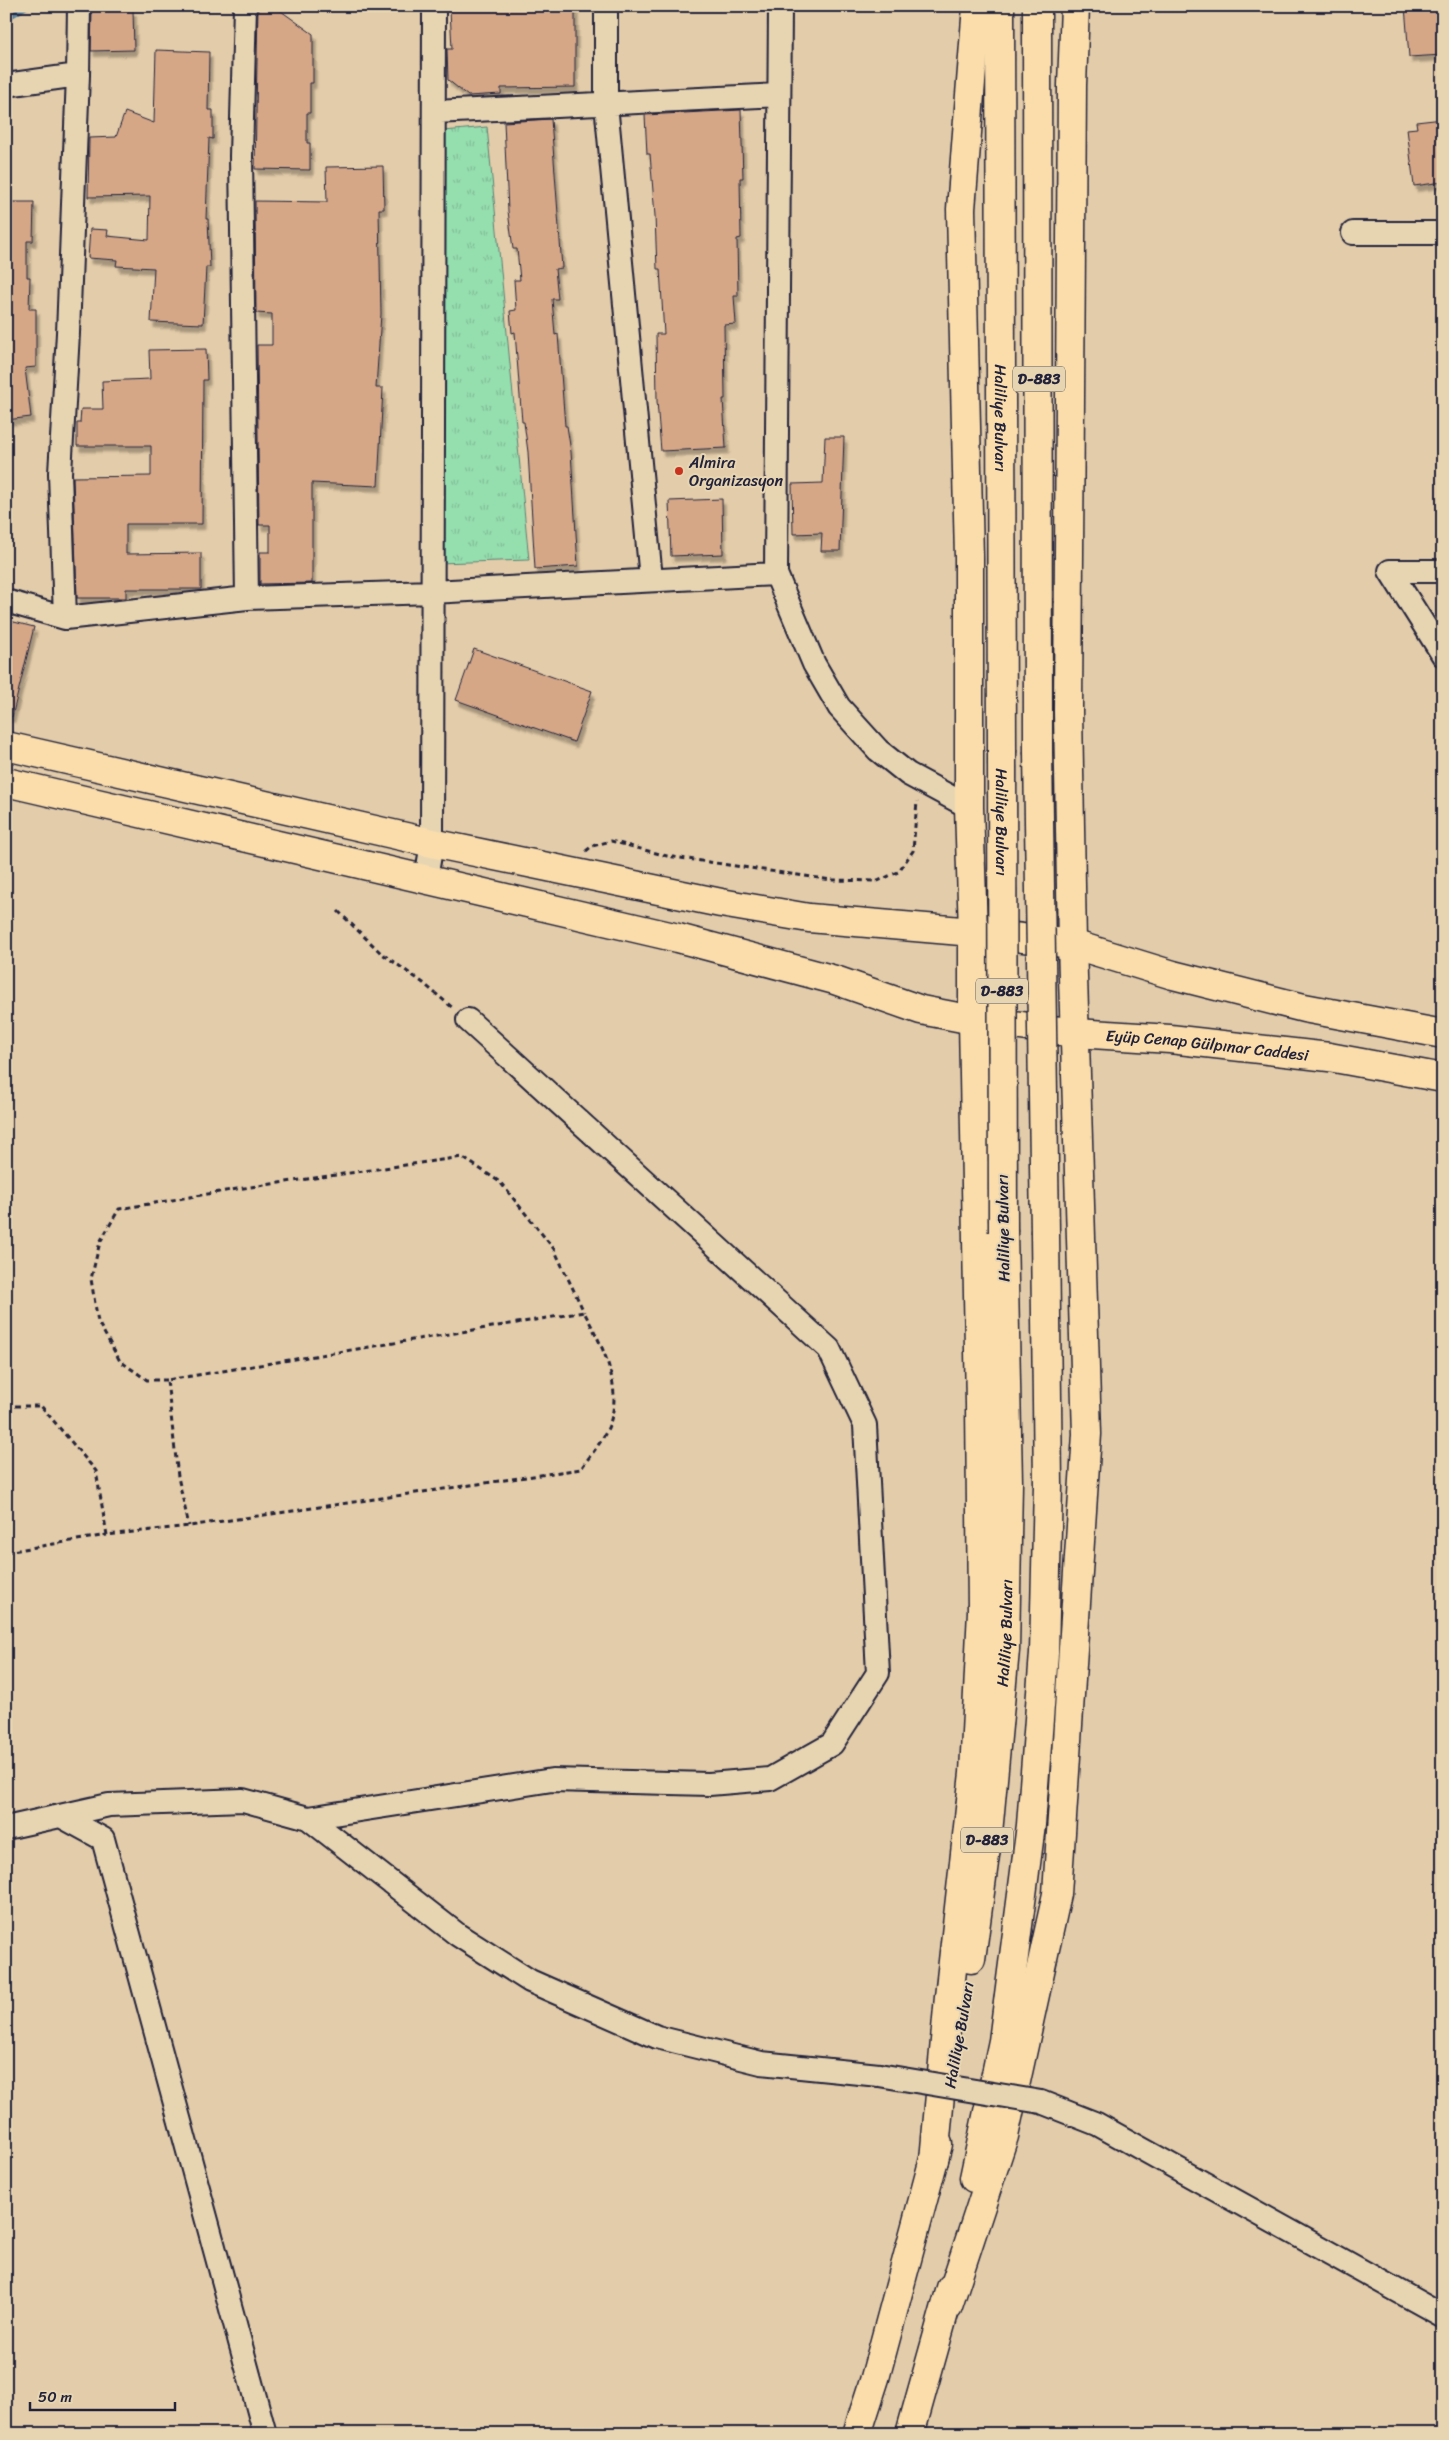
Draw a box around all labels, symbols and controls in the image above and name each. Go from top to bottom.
street label: Haliliye Bulvarı [986,364,1016,472]
road number: D-883 [1013,366,1065,392]
place label: Almira Organizasyon [688,448,783,495]
marker: Almira Organizasyon [673,465,685,477]
street label: Haliliye Bulvarı [988,768,1017,876]
road number: D-883 [976,978,1028,1004]
street label: Eyüp Cenap Gülpınar Caddesi [1105,1020,1311,1069]
street label: Haliliye Bulvarı [988,1174,1018,1282]
street label: Haliliye Bulvarı [987,1579,1021,1688]
road number: D-883 [961,1828,1013,1852]
street label: Haliliye Bulvarı [935,1980,983,2090]
scale bar [30,2380,175,2412]
text: 50 m [38,2384,73,2410]

